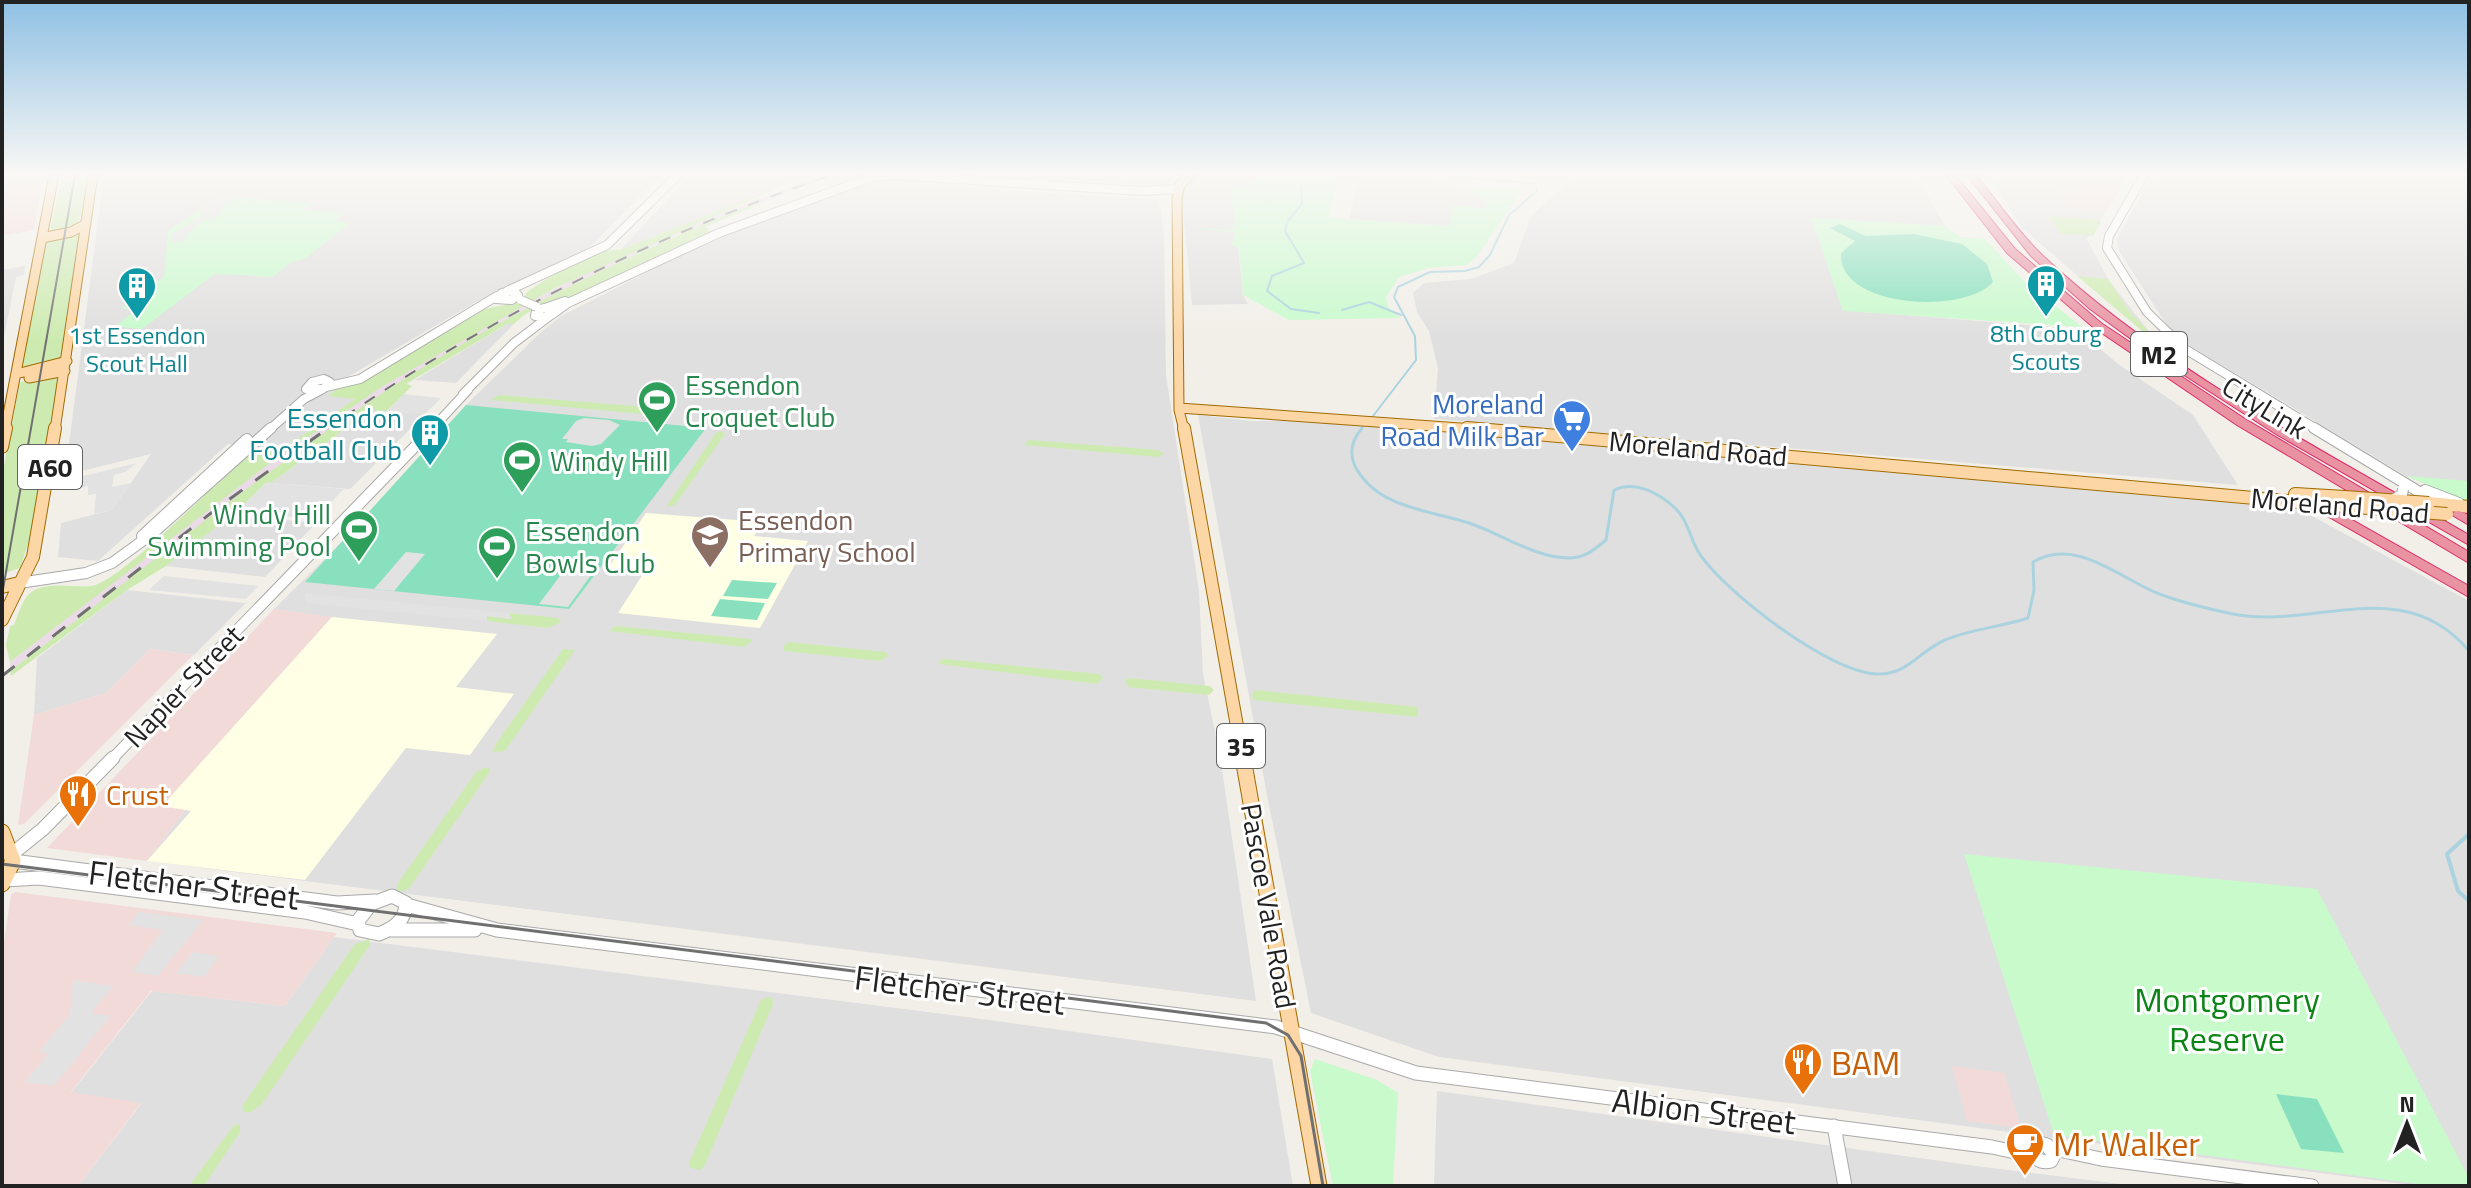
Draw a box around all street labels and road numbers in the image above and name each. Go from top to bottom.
road number: M2 [2131,332,2187,376]
street label: CityLink [2214,365,2316,449]
street label: Moreland Road [1607,419,1789,477]
road number: A60 [18,445,82,489]
street label: Moreland Road [2249,476,2431,534]
street label: Napier Street [113,615,253,757]
road number: 35 [1217,724,1265,768]
street label: Pascoe Vale Road [1230,800,1308,1012]
street label: Fletcher Street [86,845,302,923]
street label: Fletcher Street [852,950,1068,1028]
street label: Albion Street [1609,1073,1799,1147]

